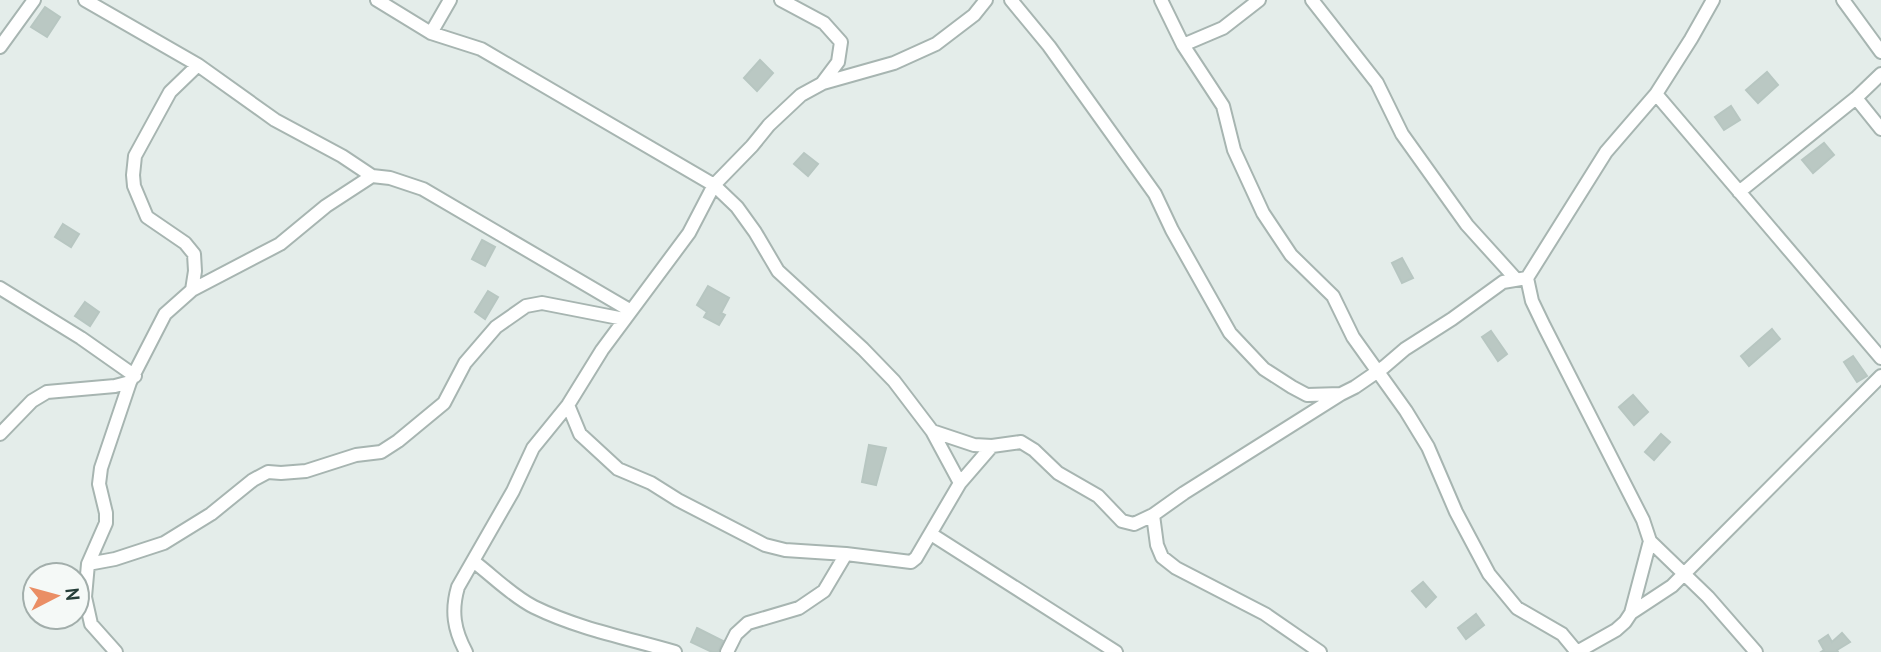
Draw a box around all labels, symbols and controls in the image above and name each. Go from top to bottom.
north arrow [21,561,91,631]
text: N [60,587,85,602]

